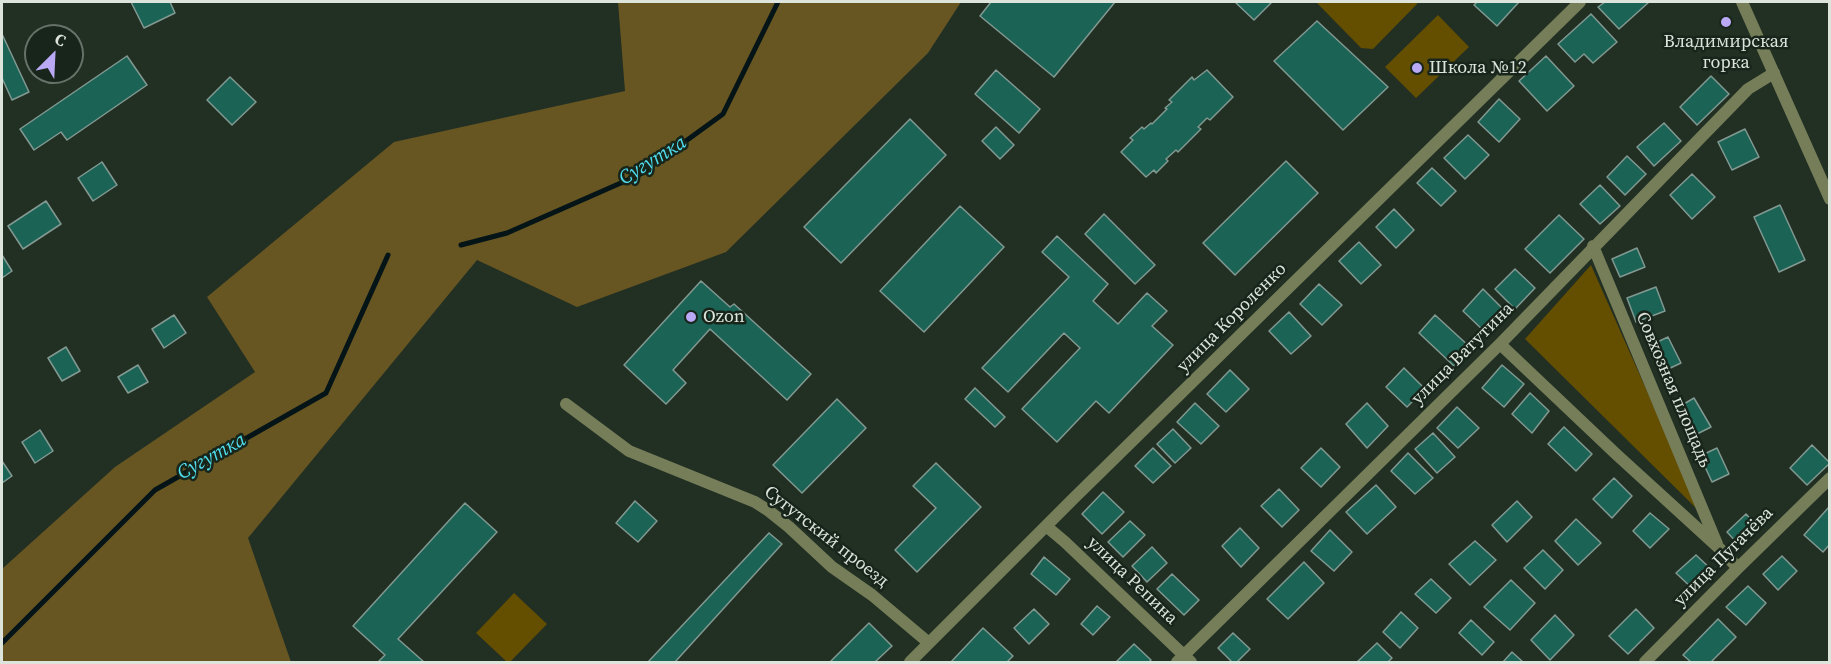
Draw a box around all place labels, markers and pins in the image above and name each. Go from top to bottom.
marker: Владимирская горка [1719,15,1733,29]
place label: Владимирская горка [1663,31,1789,74]
place label: Школа №12 [1429,57,1527,79]
marker: Школа №12 [1410,61,1424,75]
place label: Ozon [703,306,745,328]
marker: Ozon [684,310,698,324]

